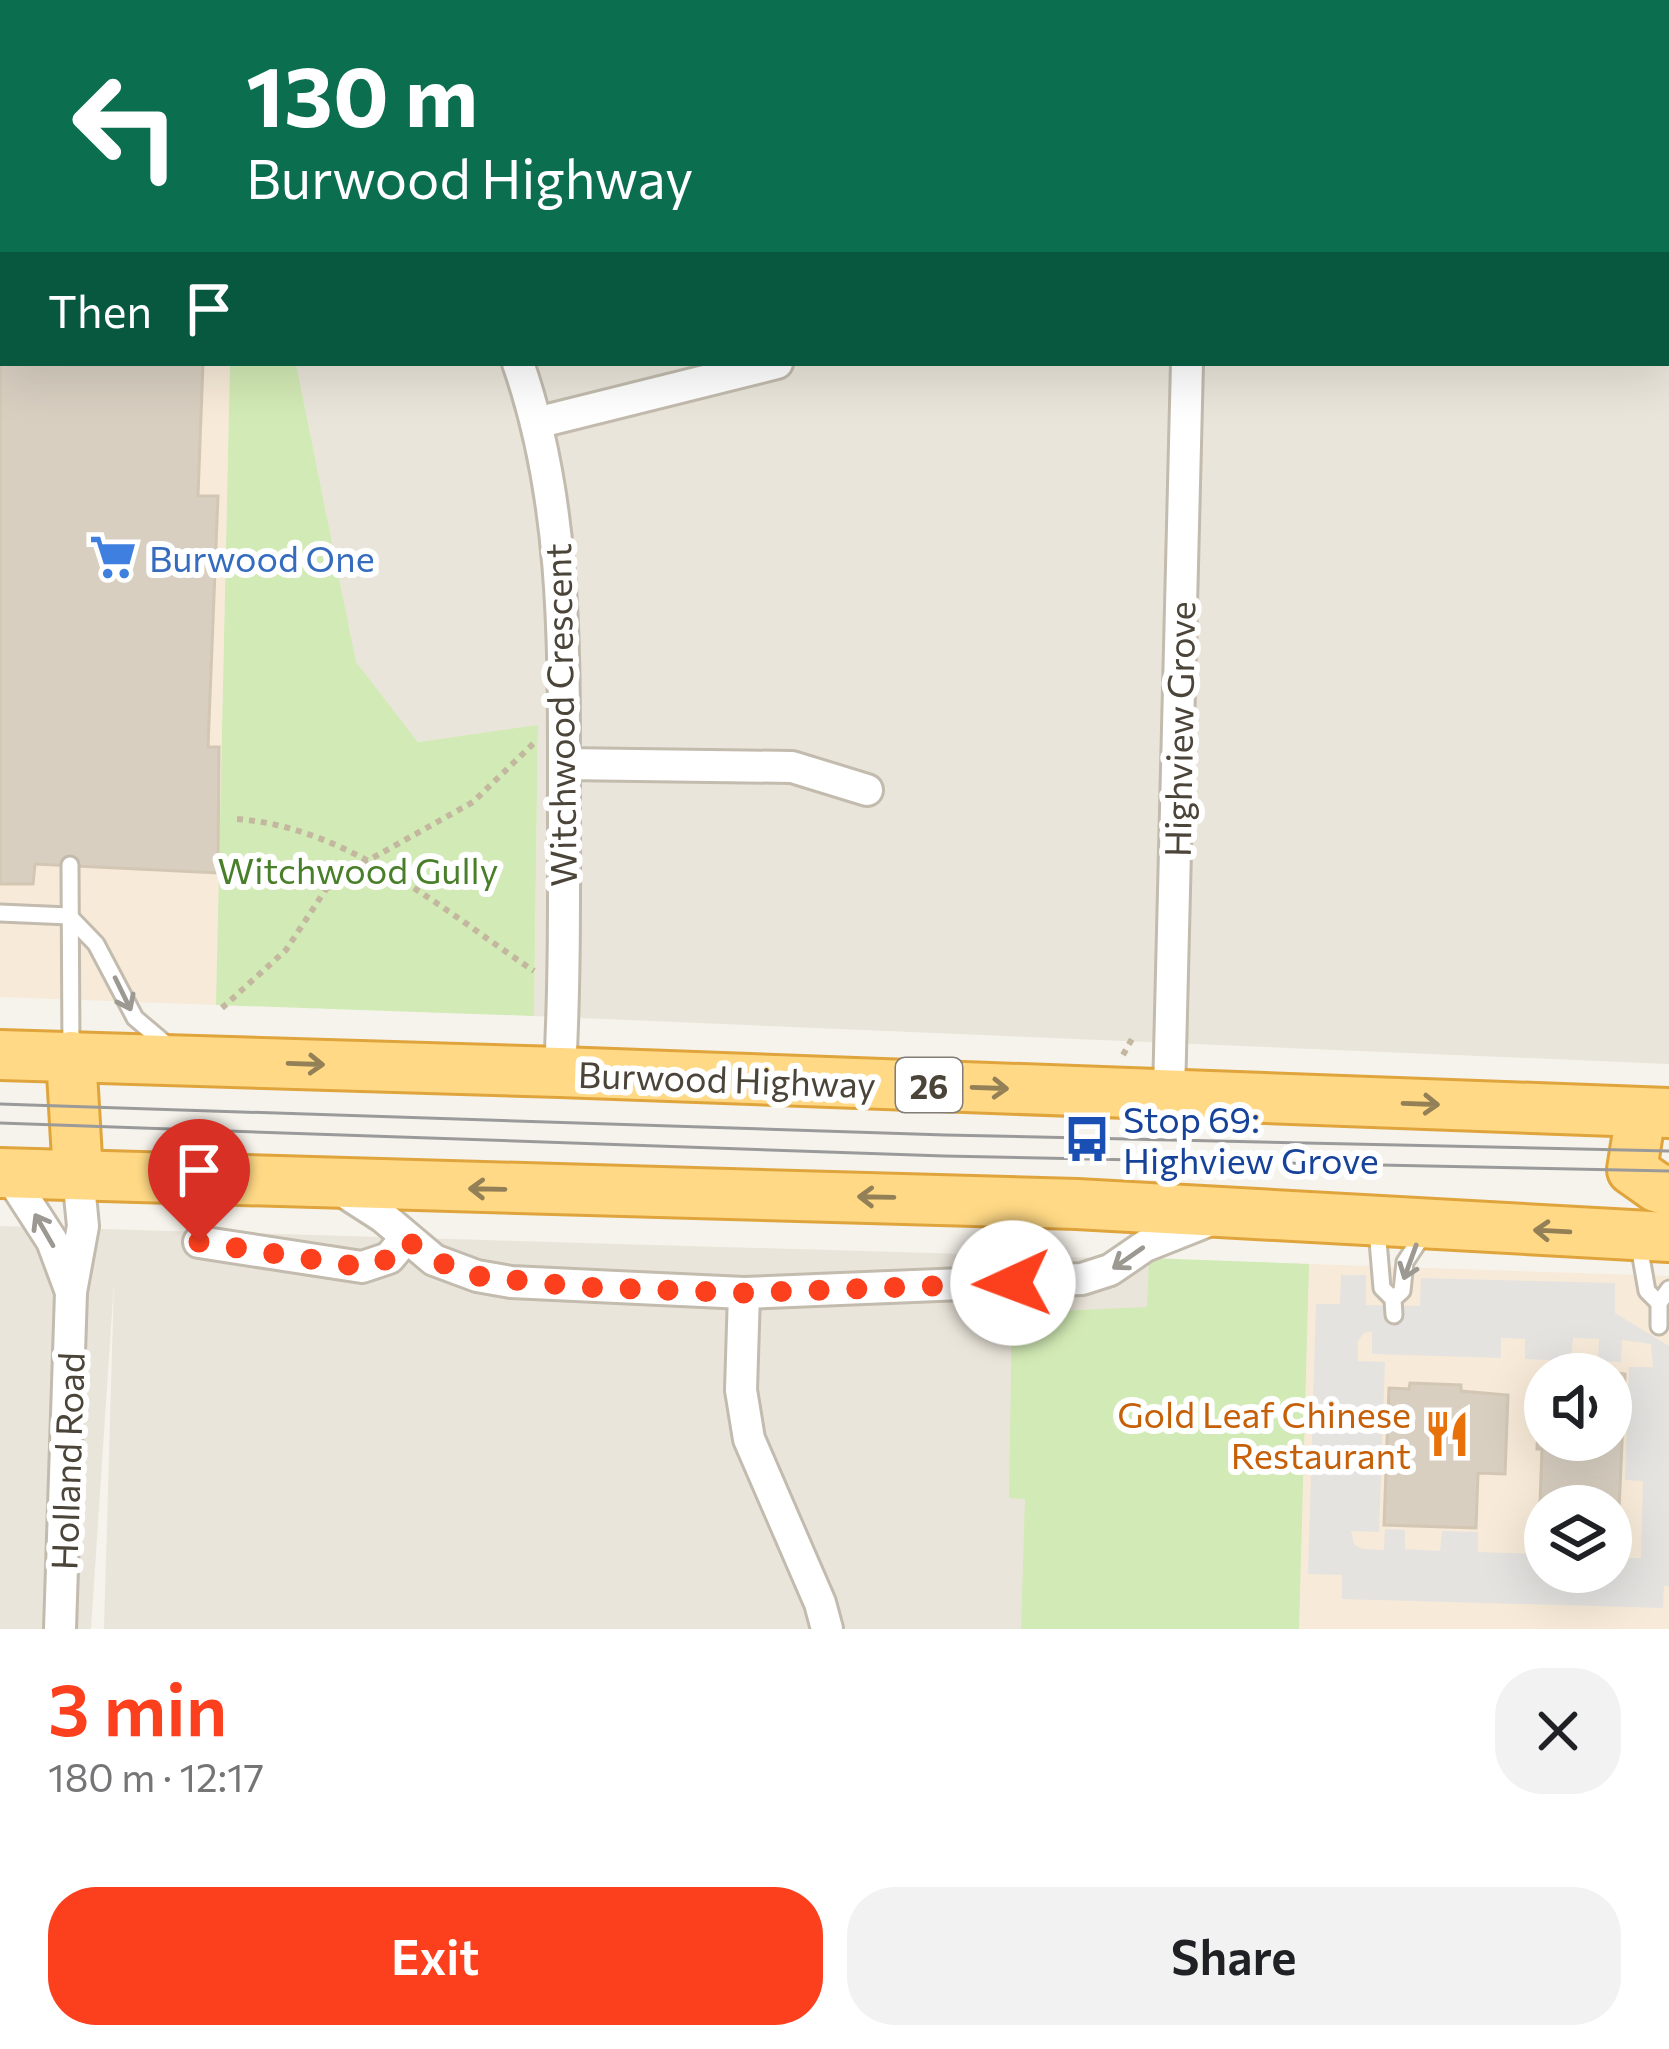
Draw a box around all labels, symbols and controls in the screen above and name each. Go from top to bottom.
text: 130 m [246,42,478,144]
icon: left [48,48,204,204]
text: Burwood Highway [246,144,693,210]
icon: arrive [176,276,242,342]
text: Then [48,282,152,337]
supermarket icon: Burwood One [88,532,138,582]
place label: Burwood One [149,535,375,579]
street label: Witchwood Crescent [534,543,584,887]
street label: Highview Grove [1154,601,1202,857]
park label: Witchwood Gully [218,847,498,891]
one-way arrow [112,976,135,1011]
street label: Burwood Highway [577,1051,877,1105]
one-way arrow [286,1053,325,1076]
road number: 26 [896,1058,962,1112]
one-way arrow [970,1077,1009,1100]
one-way arrow [1401,1093,1440,1116]
place label: Stop 69: Highview Grove [1123,1096,1379,1181]
bus stop icon: Stop 69: Highview Grove [1062,1114,1112,1164]
pin [148,1119,250,1242]
icon: arrive [166,1137,232,1203]
one-way arrow [468,1177,507,1200]
one-way arrow [857,1186,896,1208]
one-way arrow [32,1213,56,1248]
one-way arrow [1533,1219,1572,1242]
position arrow [950,1220,1076,1346]
one-way arrow [1398,1243,1419,1280]
one-way arrow [1112,1245,1146,1270]
street label: Holland Road [40,1351,92,1571]
map controls [1524,1353,1632,1593]
button: sound [1524,1353,1632,1461]
place label: Gold Leaf Chinese Restaurant [1117,1391,1411,1476]
restaurant icon: Gold Leaf Chinese Restaurant [1422,1409,1472,1459]
button: layers [1524,1485,1632,1593]
text: 3 min [48,1663,227,1751]
button: close [1495,1668,1621,1794]
text: 180 m · 12:17 [48,1752,264,1800]
button: Exit [48,1887,823,2025]
button: Share [847,1887,1621,2025]

